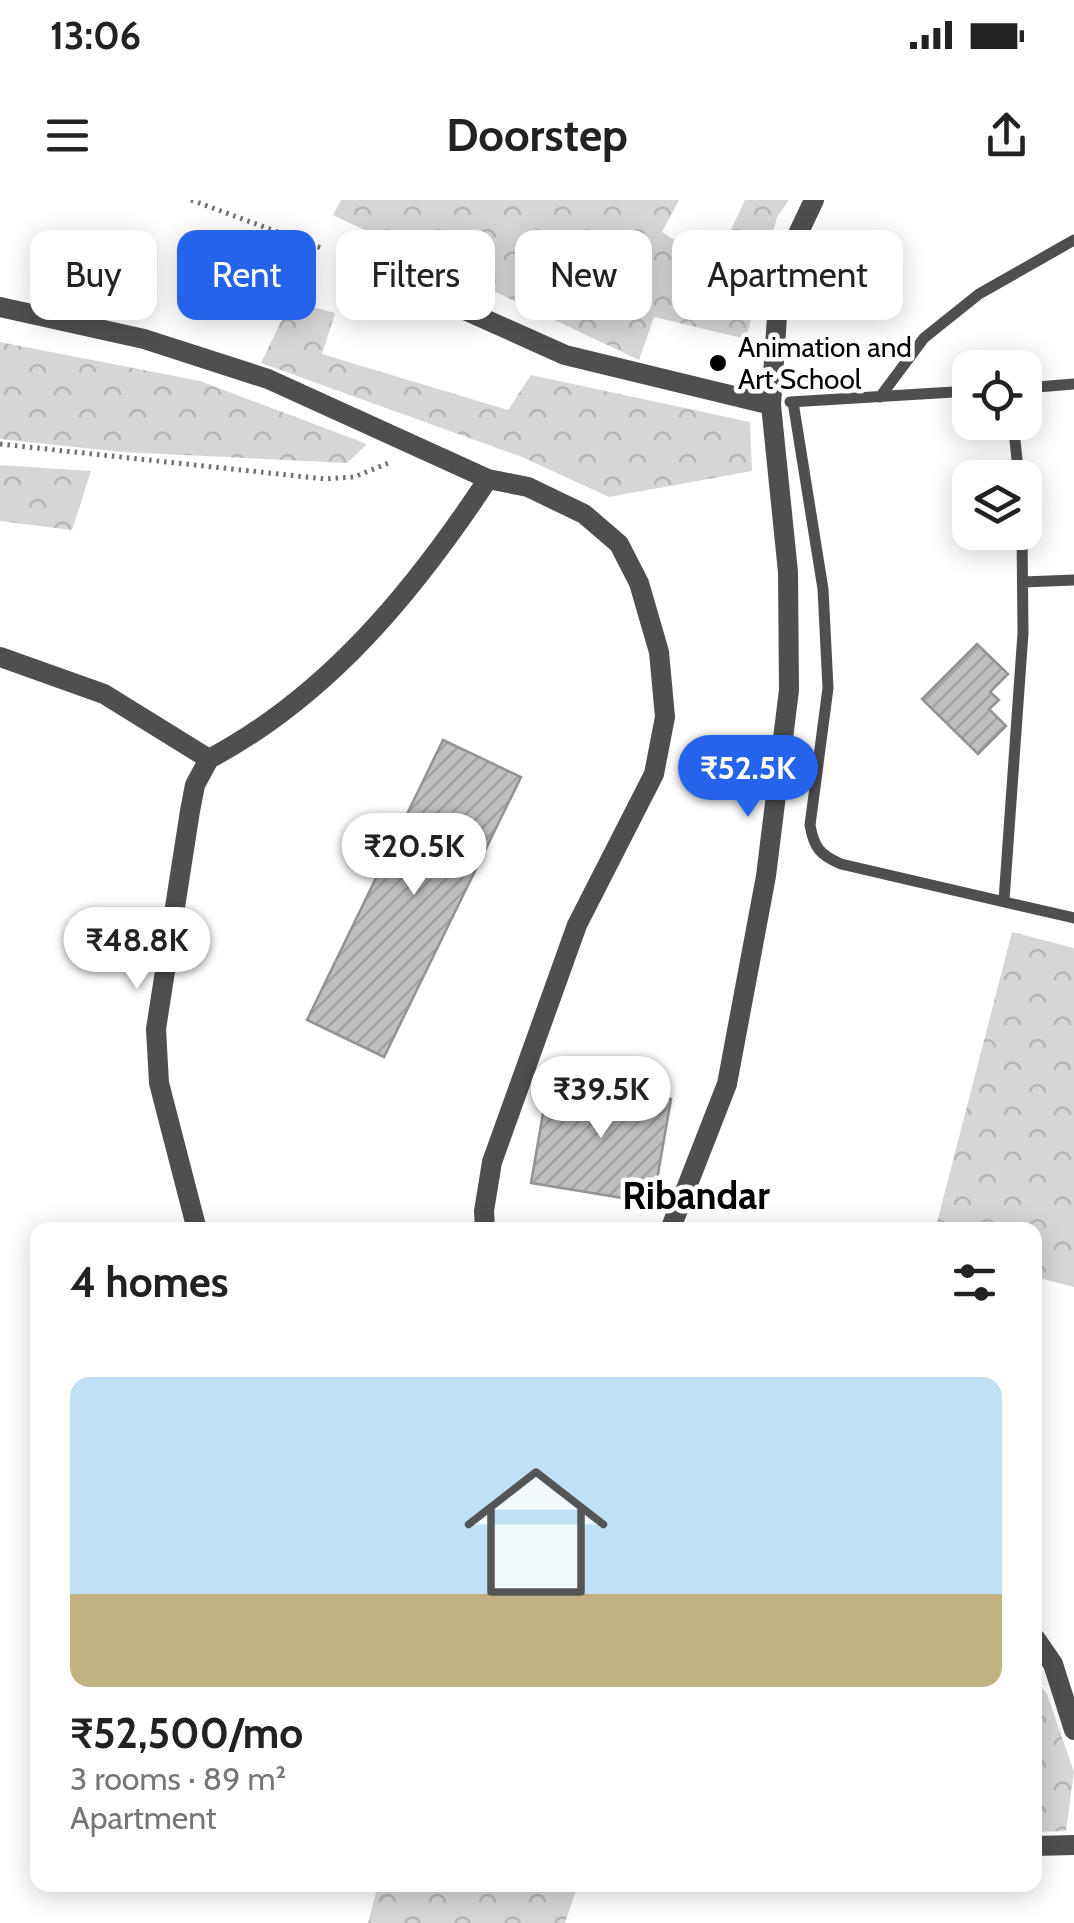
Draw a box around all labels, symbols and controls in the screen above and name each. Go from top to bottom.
text: 13:06 [50,12,141,59]
icon: menu [40,108,95,163]
text: Doorstep [446,108,628,162]
icon: share [979,108,1034,163]
chip: Buy [30,230,157,320]
chip: Rent [177,230,316,320]
chip: Filters [336,230,495,320]
chip: New [515,230,652,320]
chip: Apartment [672,230,903,320]
place label: Animation and Art School [738,330,912,396]
map controls [952,350,1042,550]
button: locate [952,350,1042,440]
marker: Animation and Art School [707,352,729,374]
button: layers [952,460,1042,550]
pin: ₹52.5K [667,735,829,820]
text: ₹52.5K [700,748,796,787]
pin: ₹20.5K [333,813,495,898]
text: ₹20.5K [364,826,464,865]
pin: ₹48.8K [56,907,218,992]
text: ₹48.8K [85,920,189,959]
pin: ₹39.5K [520,1056,682,1141]
text: ₹39.5K [553,1069,649,1108]
district label: Ribandar [622,1172,770,1219]
icon: filters [947,1255,1002,1310]
text: 4 homes [70,1256,229,1308]
icon: home [446,1442,626,1622]
text: ₹52,500/mo [70,1707,303,1759]
text: 3 rooms · 89 m² [70,1759,286,1798]
text: Apartment [70,1798,217,1837]

